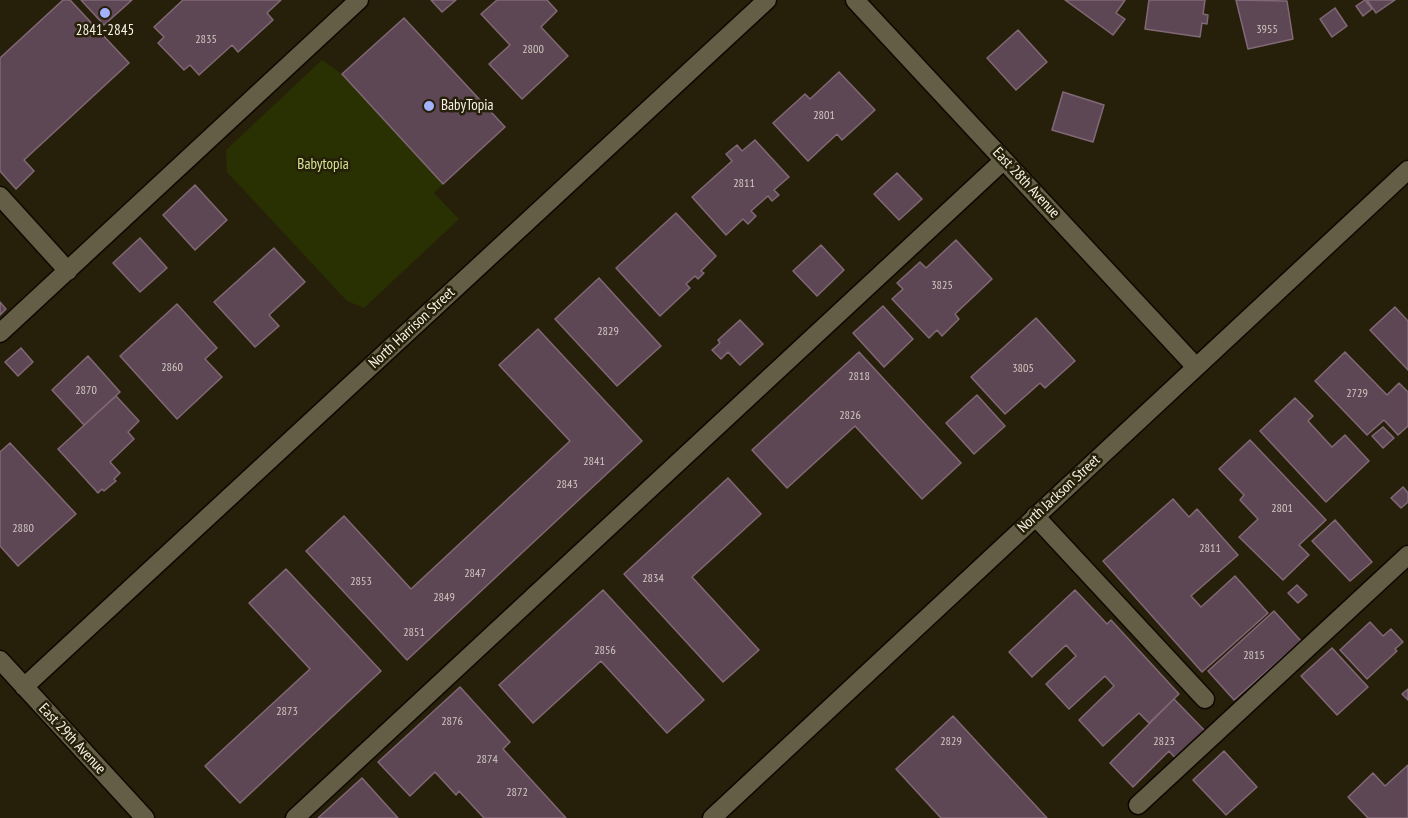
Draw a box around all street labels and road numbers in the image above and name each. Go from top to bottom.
street label: East 28th Avenue [989,144,1063,222]
street label: North Harrison Street [365,284,459,372]
street label: North Jackson Street [1014,451,1104,537]
street label: East 29th Avenue [35,700,109,778]

